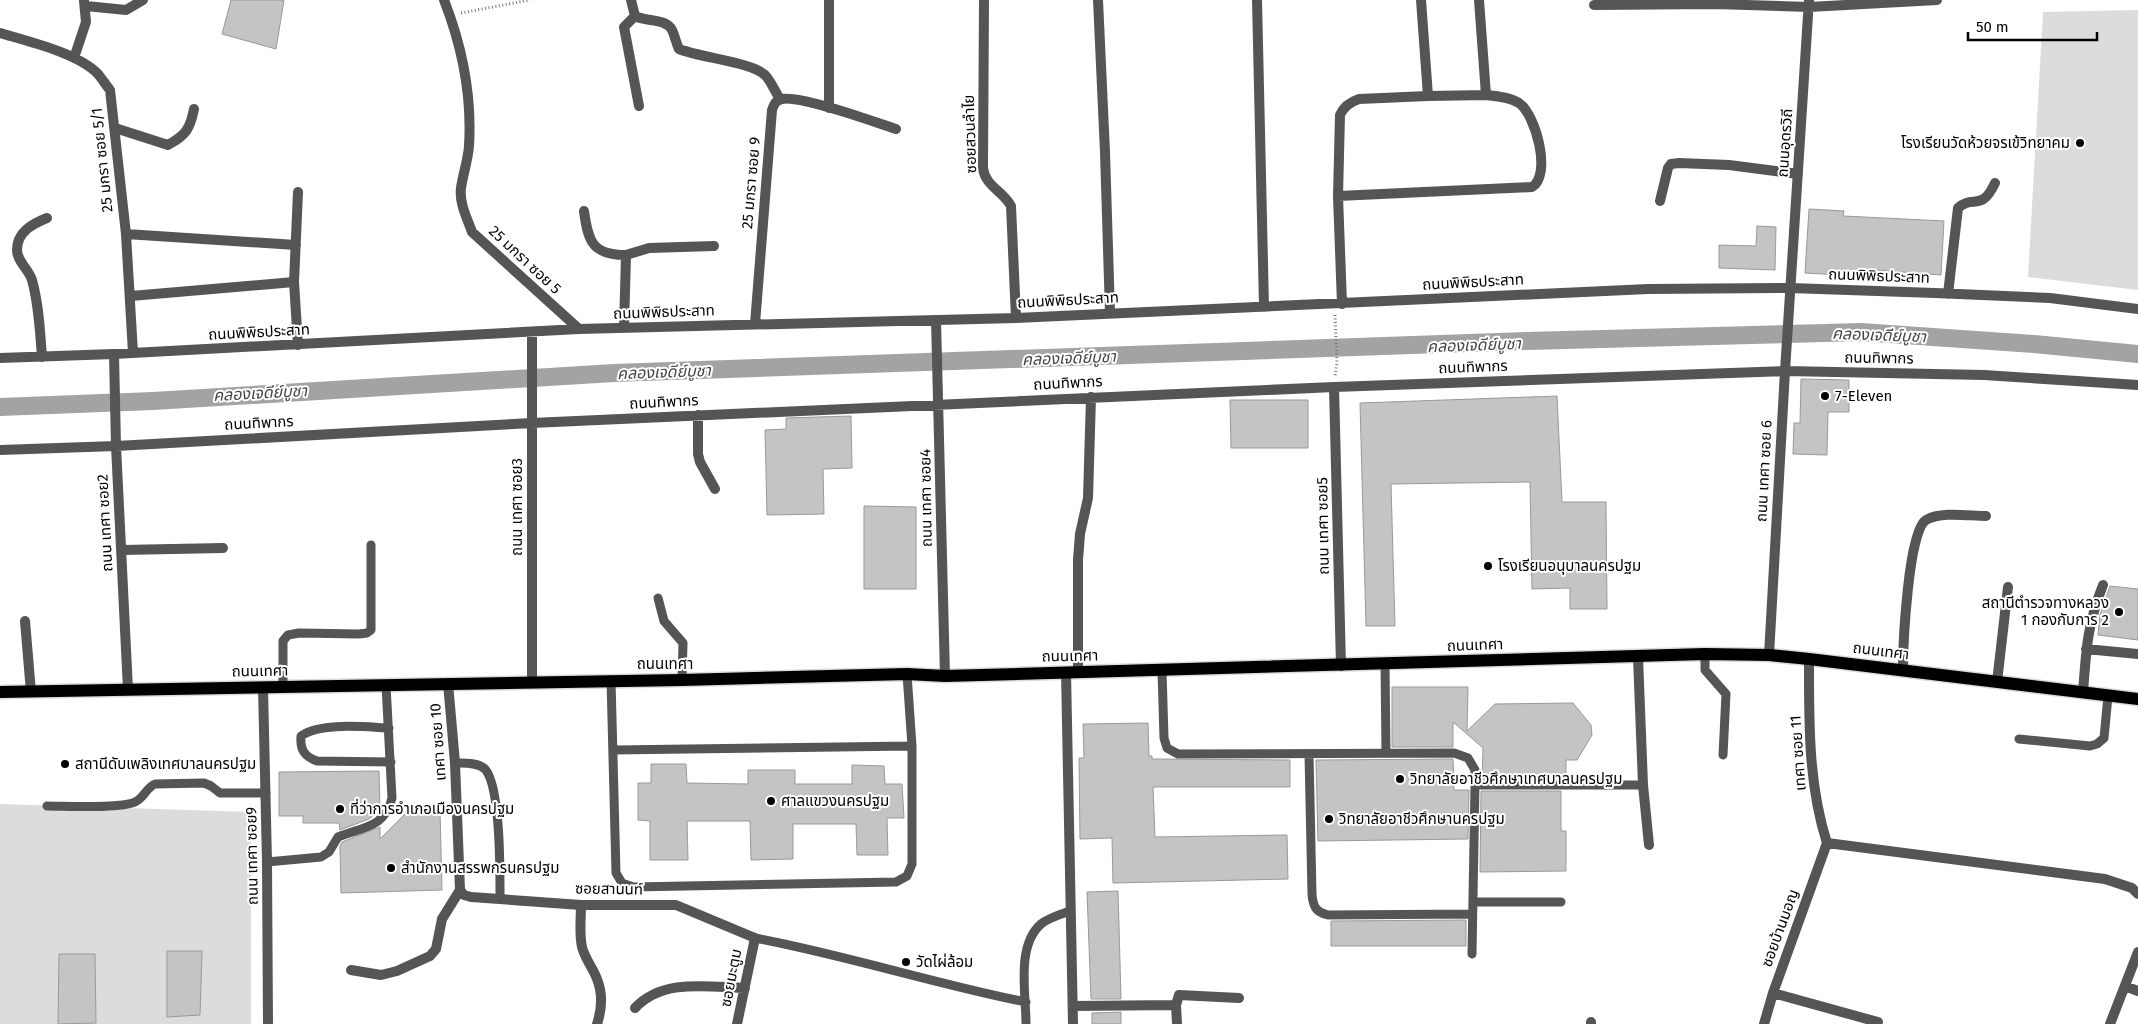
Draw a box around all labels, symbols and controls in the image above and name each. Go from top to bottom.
scale bar [1968,10,2097,42]
text: 50 m [1976,18,2009,36]
street label: ซอยสวนลำไย [960,94,980,174]
street label: 25 มกรา ซอย 5/1 [88,107,116,213]
street label: ถนนอุดรวิถี [1774,108,1796,178]
place label: โรงเรียนวัดห้วยจรเข้วิทยาคม [1901,134,2070,152]
street label: 25 มกรา ซอย 9 [738,136,764,230]
marker: โรงเรียนวัดห้วยจรเข้วิทยาคม [2074,137,2086,149]
street label: 25 มกรา ซอย 5 [485,222,565,298]
street label: ถนนพิพิธประสาท [1828,265,1930,287]
street label: ถนนพิพิธประสาท [1422,270,1524,294]
street label: ถนนพิพิธประสาท [1017,288,1119,312]
street label: ถนนพิพิธประสาท [613,301,715,323]
street label: ถนนพิพิธประสาท [208,320,310,344]
water label: คลองเจดีย์บูชา [1832,324,1928,347]
water label: คลองเจดีย์บูชา [1427,334,1523,357]
water label: คลองเจดีย์บูชา [1022,347,1118,370]
street label: ถนนทิพากร [1844,348,1914,368]
street label: ถนนทิพากร [1438,357,1508,377]
water label: คลองเจดีย์บูชา [617,361,713,384]
street label: ถนนทิพากร [1033,372,1103,394]
water label: คลองเจดีย์บูชา [213,381,309,406]
place label: 7-Eleven [1835,387,1892,405]
marker: 7-Eleven [1819,390,1831,402]
street label: ถนนทิพากร [629,391,699,413]
street label: ถนนทิพากร [224,412,294,434]
street label: ถนน เทศา ซอย 6 [1752,419,1776,523]
street label: ถนน เทศา ซอย4 [916,449,936,547]
street label: ถนน เทศา ซอย3 [508,458,526,556]
street label: ถนน เทศา ซอย2 [93,474,117,572]
street label: ถนน เทศา ซอย5 [1313,477,1333,575]
place label: โรงเรียนอนุบาลนครปฐม [1498,557,1641,575]
marker: โรงเรียนอนุบาลนครปฐม [1482,560,1494,572]
place label: สถานีตำรวจทางหลวง 1 กองกับการ 2 [1982,594,2109,629]
marker: สถานีตำรวจทางหลวง 1 กองกับการ 2 [2113,606,2125,618]
street label: ถนนเทศา [1446,635,1504,655]
street label: ถนนเทศา [1852,639,1910,663]
street label: ถนนเทศา [1042,647,1098,665]
street label: ถนนเทศา [637,655,693,673]
street label: ถนนเทศา [232,662,288,680]
street label: เทศา ซอย 10 [426,703,450,781]
street label: เทศา ซอย 11 [1786,715,1810,791]
place label: สถานีดับเพลิงเทศบาลนครปฐม [75,755,256,773]
marker: สถานีดับเพลิงเทศบาลนครปฐม [59,758,71,770]
place label: วิทยาลัยอาชีวศึกษาเทศบาลนครปฐม [1410,770,1622,788]
marker: วิทยาลัยอาชีวศึกษาเทศบาลนครปฐม [1394,773,1406,785]
place label: ศาลแขวงนครปฐม [781,792,889,810]
marker: ศาลแขวงนครปฐม [765,795,777,807]
place label: ที่ว่าการอำเภอเมืองนครปฐม [350,798,514,818]
marker: ที่ว่าการอำเภอเมืองนครปฐม [334,803,346,815]
street label: ถนน เทศา ซอย9 [242,807,262,905]
place label: วิทยาลัยอาชีวศึกษานครปฐม [1339,810,1505,828]
marker: วิทยาลัยอาชีวศึกษานครปฐม [1323,813,1335,825]
place label: สำนักงานสรรพกรนครปฐม [401,859,559,877]
marker: สำนักงานสรรพกรนครปฐม [385,862,397,874]
street label: ซอยสานนท์ [575,879,643,899]
street label: ซอยบ้านมอญ [1758,887,1802,969]
street label: ซอยมะตูม [717,947,745,1009]
place label: วัดไผ่ล้อม [916,953,973,971]
marker: วัดไผ่ล้อม [900,956,912,968]

